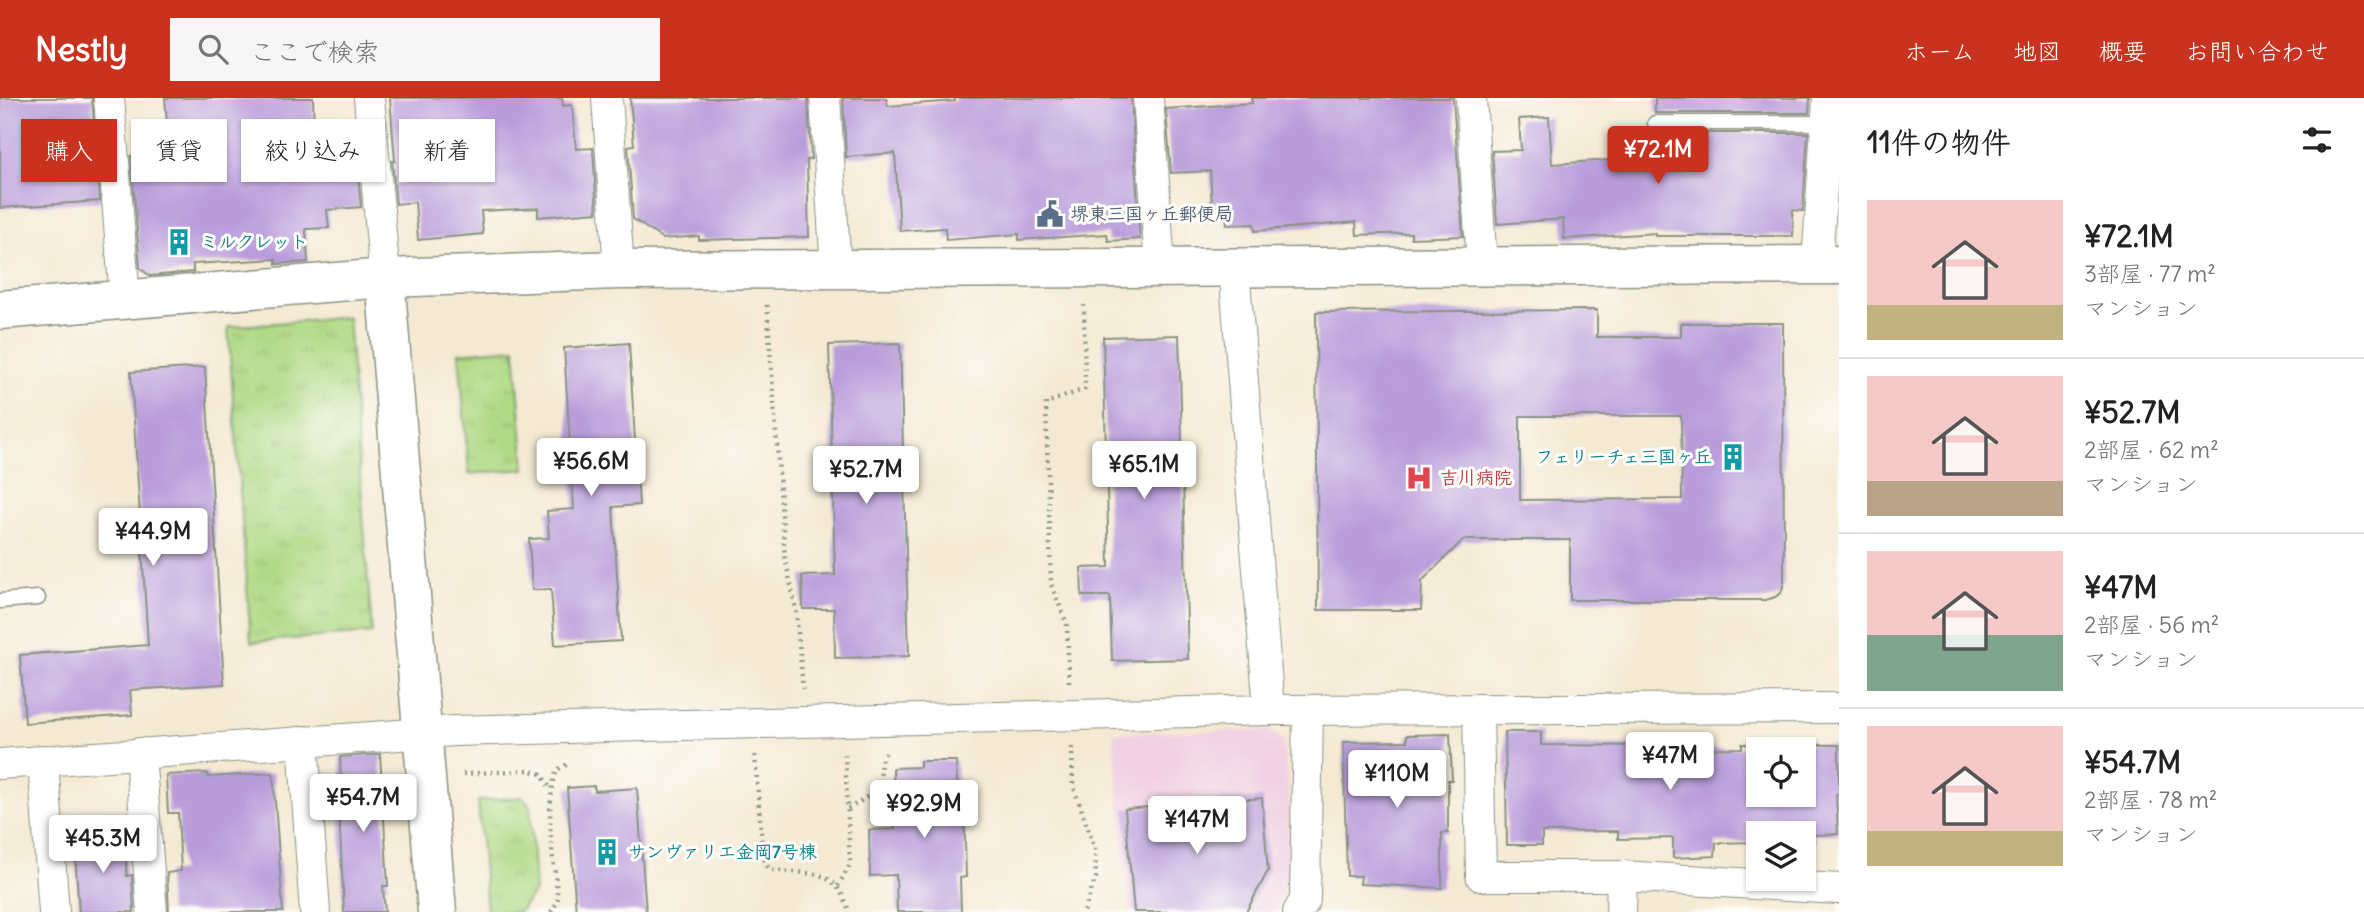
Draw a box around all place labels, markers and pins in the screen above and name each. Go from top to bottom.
pin: ¥72.1M [1601,126,1715,186]
public building icon: 堺東三国ヶ丘郵便局 [1035,199,1065,229]
place label: 堺東三国ヶ丘郵便局 [1071,202,1233,225]
building icon: ミルクレット [164,227,194,257]
place label: ミルクレット [200,230,308,253]
pin: ¥56.6M [534,438,648,498]
pin: ¥65.1M [1087,442,1201,501]
building icon: フェリーチェ三国ヶ丘 [1718,442,1748,472]
place label: フェリーチェ三国ヶ丘 [1536,445,1712,468]
pin: ¥52.7M [809,446,923,506]
hospital icon: 吉川病院 [1404,463,1434,493]
place label: 吉川病院 [1440,466,1512,489]
pin: ¥44.9M [96,508,210,568]
pin: ¥47M [1629,732,1711,792]
pin: ¥110M [1348,750,1446,810]
pin: ¥54.7M [306,774,420,834]
pin: ¥92.9M [867,780,981,840]
pin: ¥147M [1148,796,1246,856]
pin: ¥45.3M [46,816,160,875]
building icon: サンヴァリエ金岡7号棟 [592,837,622,867]
place label: サンヴァリエ金岡7号棟 [628,840,817,863]

